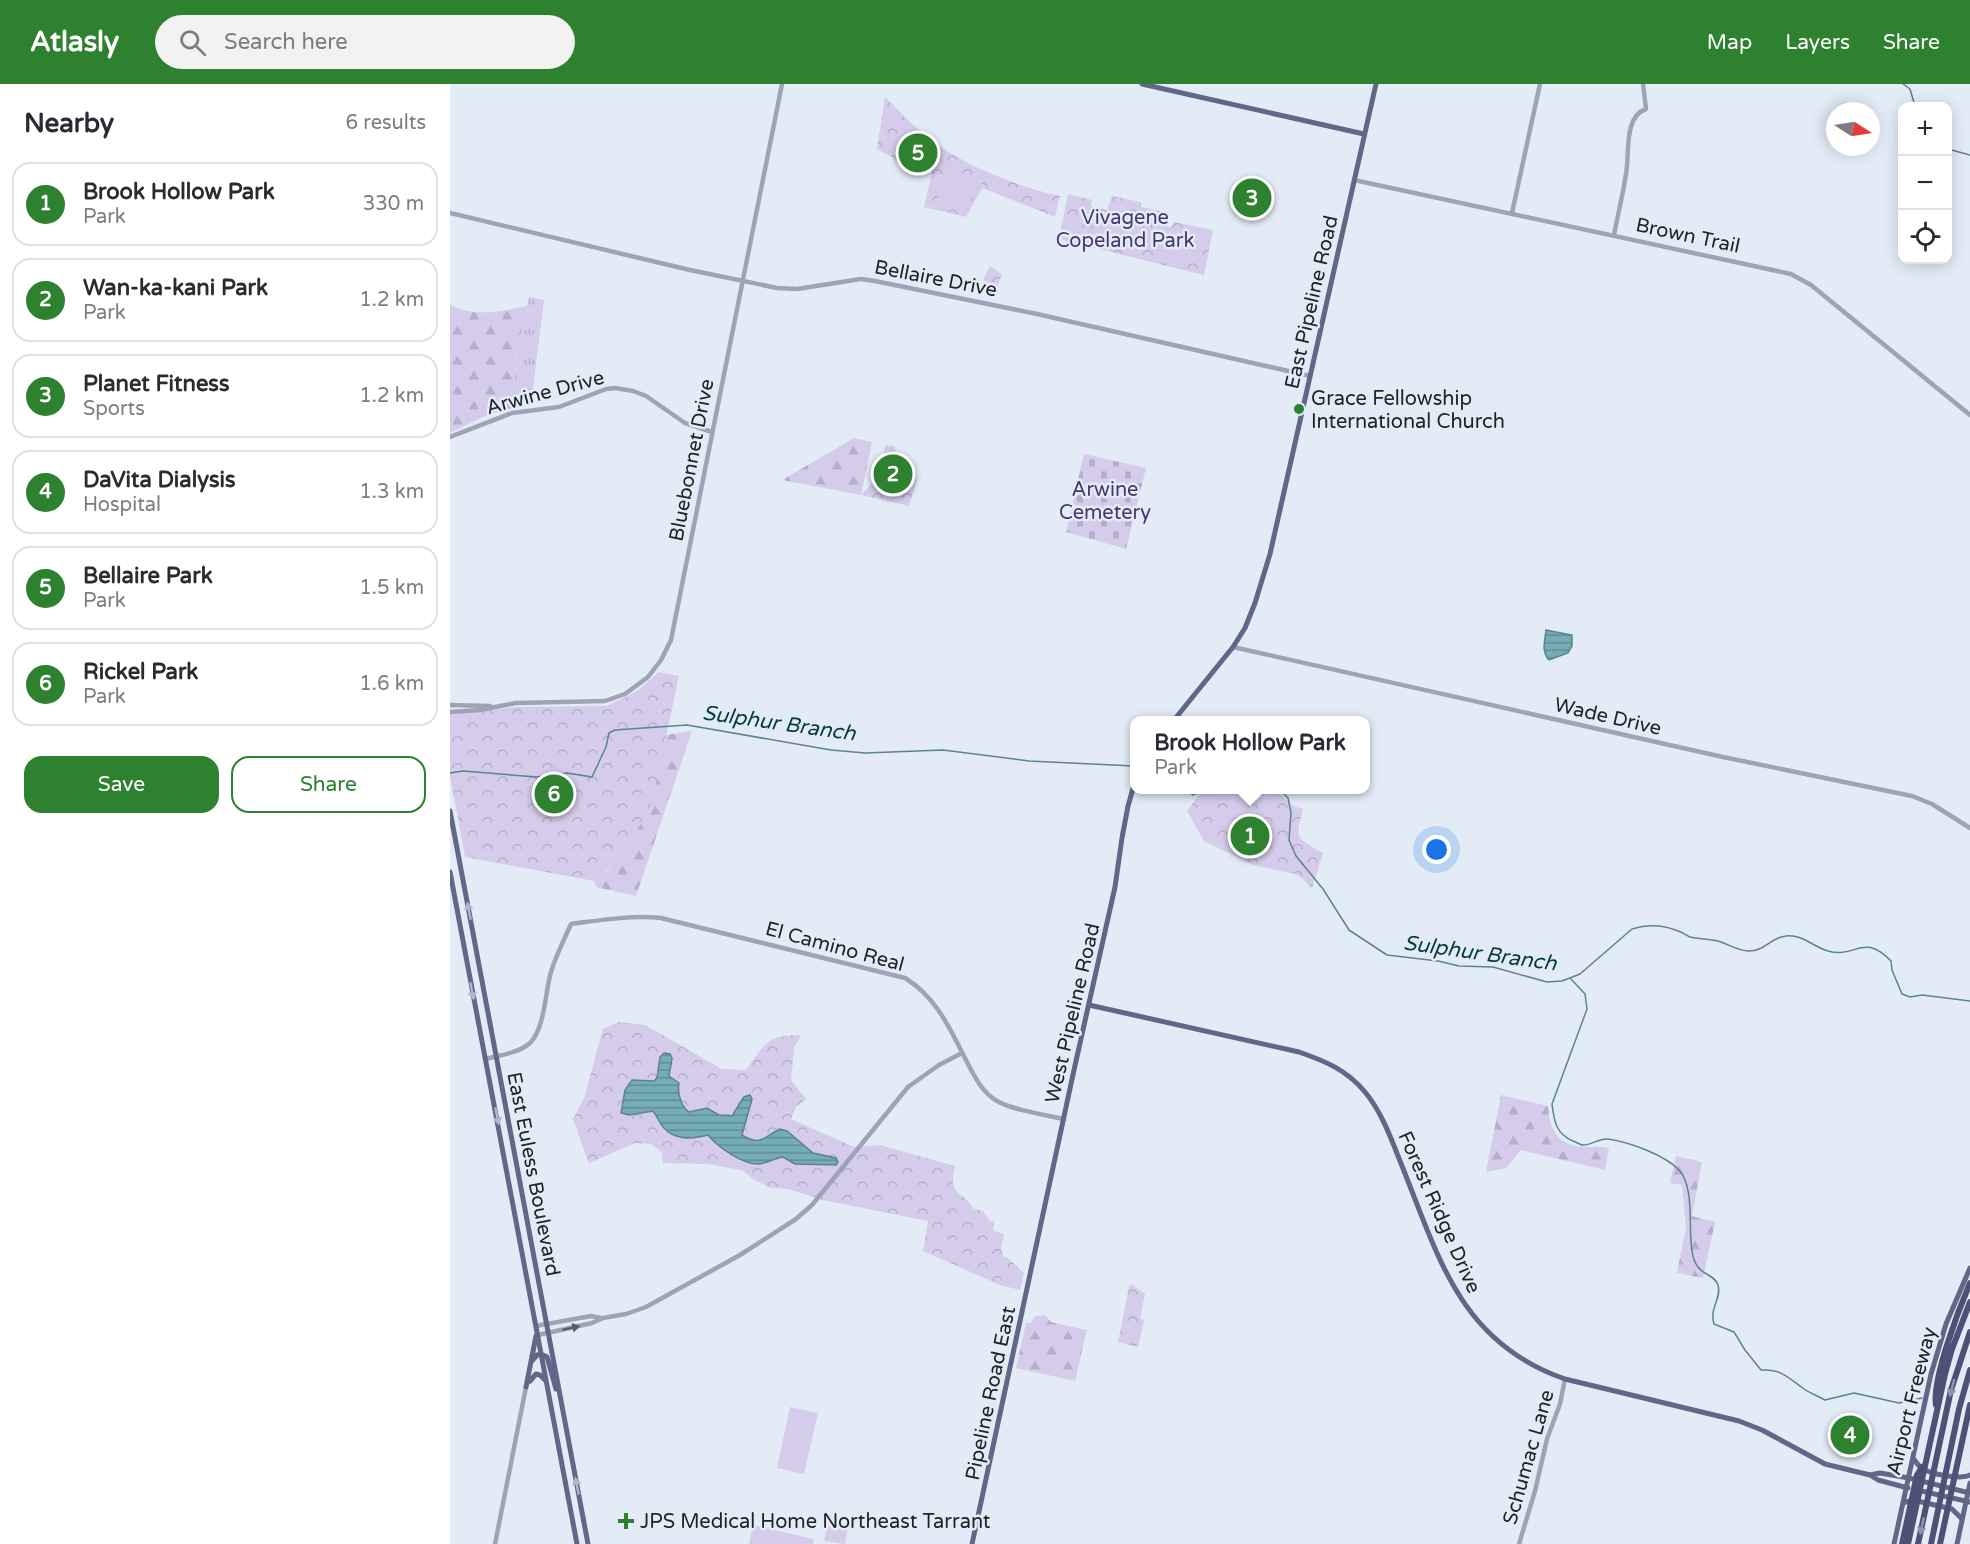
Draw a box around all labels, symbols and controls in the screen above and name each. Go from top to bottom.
search box [155,15,575,69]
text: Atlasly [30,25,119,59]
icon: search [176,26,209,59]
text: Search here [224,29,348,55]
text: Map [1707,30,1752,55]
text: Layers [1785,30,1850,55]
text: Share [1883,30,1940,55]
north arrow [1826,102,1880,156]
map controls [1898,102,1952,264]
button: + [1898,102,1952,156]
text: Nearby [24,108,114,139]
text: 6 results [346,111,426,135]
pin: 5 [898,130,938,176]
button: − [1898,156,1952,210]
pin: 3 [1232,176,1272,220]
text: Brook Hollow Park [83,179,275,205]
text: 1 [39,192,52,216]
text: 330 m [363,192,424,216]
text: Park [83,205,126,229]
park label: Vivagene Copeland Park [1056,206,1194,253]
button: locate [1898,210,1952,264]
street label: East Pipeline Road [1280,213,1344,391]
street label: Brown Trail [1633,213,1742,259]
street label: Bellaire Drive [872,255,999,303]
text: Wan-ka-kani Park [83,275,268,301]
text: 2 [39,288,52,312]
text: 1.2 km [359,288,424,312]
text: Park [83,301,126,325]
street label: Arwine Drive [484,366,607,420]
text: Planet Fitness [83,371,229,397]
street label: Bluebonnet Drive [664,377,719,543]
text: 3 [39,384,52,408]
text: 1.2 km [359,384,424,408]
place label: Grace Fellowship International Church [1311,387,1505,434]
text: Sports [83,397,145,421]
marker: Grace Fellowship International Church [1292,402,1306,416]
pin: 2 [874,452,912,496]
text: DaVita Dialysis [83,467,236,493]
park label: Arwine Cemetery [1059,478,1151,525]
text: 4 [39,480,52,504]
text: 1.3 km [359,480,424,504]
text: Hospital [83,493,161,517]
text: Bellaire Park [83,563,213,589]
text: 5 [39,576,52,600]
text: 1.5 km [359,576,424,600]
text: Park [83,589,126,613]
text: Rickel Park [83,659,198,685]
text: 6 [39,672,52,696]
text: 1.6 km [359,672,424,696]
text: Park [83,685,126,709]
street label: Wade Drive [1552,693,1664,741]
water label: Sulphur Branch [701,700,858,747]
popup [1130,716,1370,794]
text: Brook Hollow Park [1154,730,1346,756]
button: Save [24,756,219,813]
button: Share [231,756,426,813]
text: Park [1154,756,1197,780]
pin: 6 [534,772,574,816]
pin: 1 [1230,814,1270,858]
your location [1422,835,1451,864]
one-way arrow [464,901,473,920]
street label: El Camino Real [763,917,907,977]
street label: West Pipeline Road [1041,921,1105,1106]
water label: Sulphur Branch [1402,930,1559,977]
one-way arrow [468,982,477,1001]
street label: East Euless Boulevard [501,1070,565,1278]
one-way arrow [492,1107,501,1126]
street label: Forest Ridge Drive [1393,1128,1486,1297]
street label: Pipeline Road East [961,1304,1021,1482]
one-way arrow [561,1323,580,1332]
street label: Airport Freeway [1882,1324,1942,1478]
one-way arrow [1947,1379,1957,1397]
street label: Schumac Lane [1498,1387,1560,1527]
pin: 4 [1830,1412,1870,1458]
one-way arrow [572,1477,581,1496]
place label: JPS Medical Home Northeast Tarrant [640,1510,991,1534]
marker: JPS Medical Home Northeast Tarrant [617,1512,635,1530]
one-way arrow [1917,1516,1926,1535]

